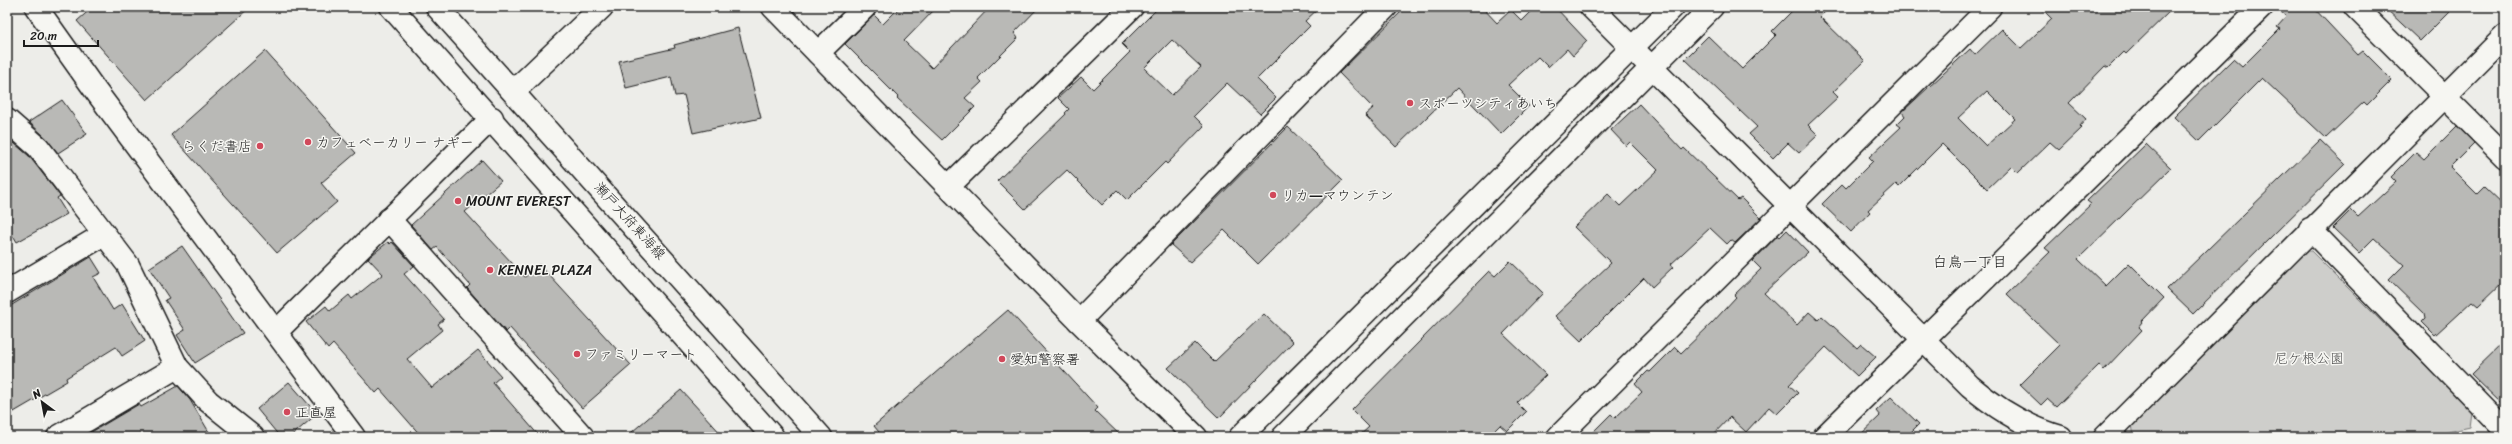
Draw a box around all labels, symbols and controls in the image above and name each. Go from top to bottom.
scale bar [24,22,98,48]
text: 20 m [30,25,57,47]
place label: スポーツシティあいち [1418,91,1558,116]
marker: スポーツシティあいち [1405,98,1415,108]
place label: カフェベーカリー ナギー [316,130,474,155]
place label: らくだ書店 [182,134,252,159]
marker: カフェベーカリー ナギー [303,137,313,147]
marker: らくだ書店 [255,141,265,151]
street label: 瀬戸大府東海線 [588,176,672,266]
place label: リカ―マウンテン [1281,183,1394,208]
place label: MOUNT EVEREST [466,189,572,214]
marker: リカ―マウンテン [1268,190,1278,200]
marker: MOUNT EVEREST [453,196,463,206]
district label: 白鳥一丁目 [1932,249,2008,275]
place label: KENNEL PLAZA [498,258,592,283]
marker: KENNEL PLAZA [485,265,495,275]
place label: ファミリーマート [585,342,697,367]
park label: 尼ケ根公園 [2274,346,2344,371]
place label: 愛知警察署 [1010,347,1080,372]
marker: ファミリーマート [572,349,582,359]
marker: 愛知警察署 [997,354,1007,364]
north arrow [22,382,62,422]
text: N [28,384,46,405]
place label: 正直屋 [295,400,337,425]
marker: 正直屋 [282,407,292,417]

